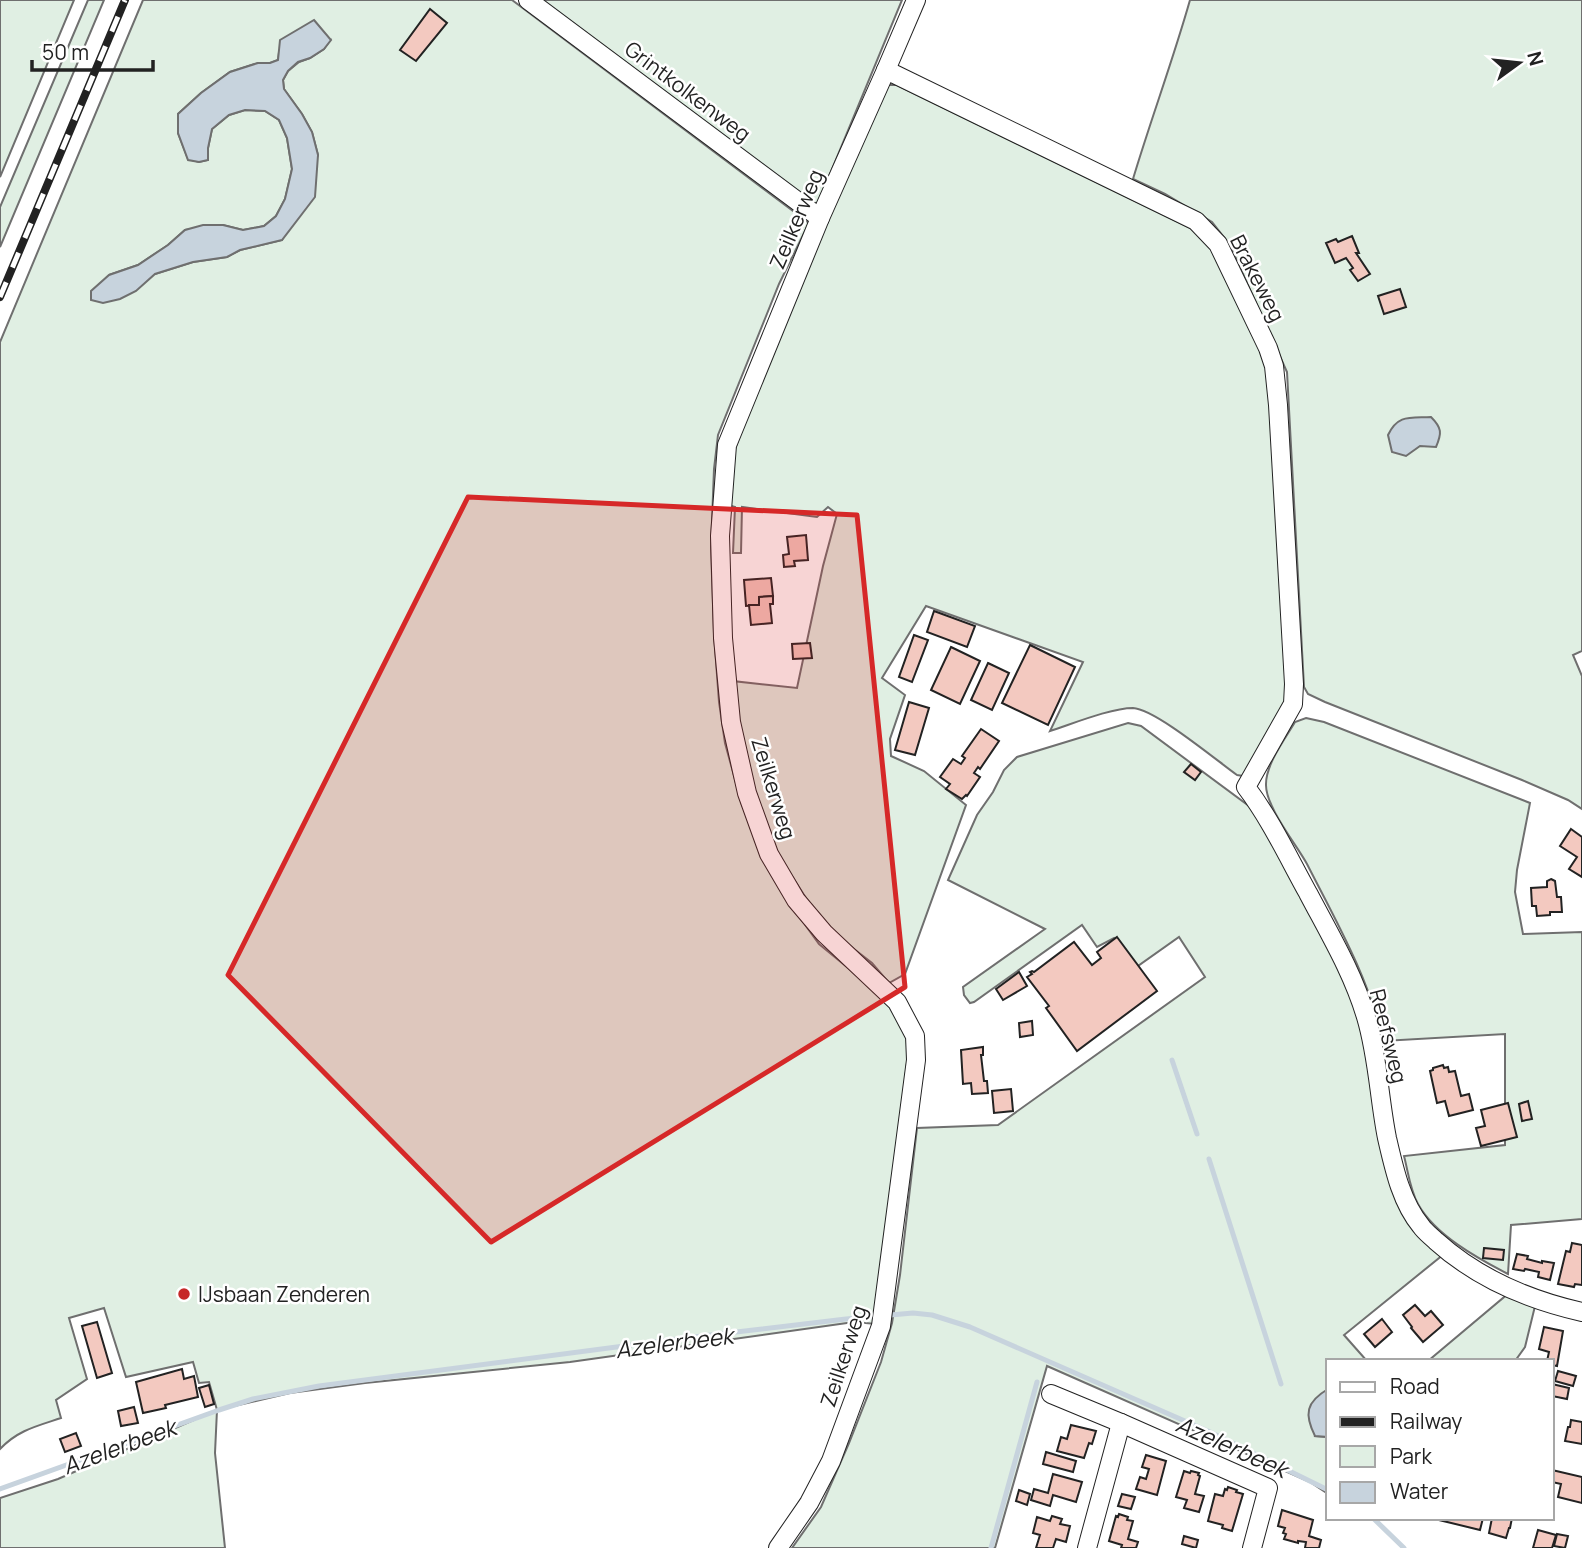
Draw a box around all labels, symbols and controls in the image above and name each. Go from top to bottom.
scale bar [32,28,152,72]
north arrow [1484,28,1554,98]
street label: Grintkolkenweg [619,34,757,148]
text: 50 m [42,38,89,66]
text: N [1521,49,1550,69]
street label: Zeilkerweg [763,165,829,273]
street label: Brakeweg [1224,230,1292,326]
street label: Zeilkerweg [745,733,803,843]
street label: Reefsweg [1364,986,1414,1086]
place label: IJsbaan Zenderen [198,1280,370,1308]
marker: IJsbaan Zenderen [176,1286,192,1302]
street label: Zeilkerweg [813,1302,873,1410]
water label: Azelerbeek [613,1318,738,1365]
legend [1326,1359,1554,1520]
text: Road [1390,1372,1440,1400]
water label: Azelerbeek [1171,1407,1296,1486]
text: Railway [1390,1407,1462,1435]
water label: Azelerbeek [58,1410,183,1481]
text: Park [1390,1442,1432,1470]
text: Water [1390,1477,1449,1505]

